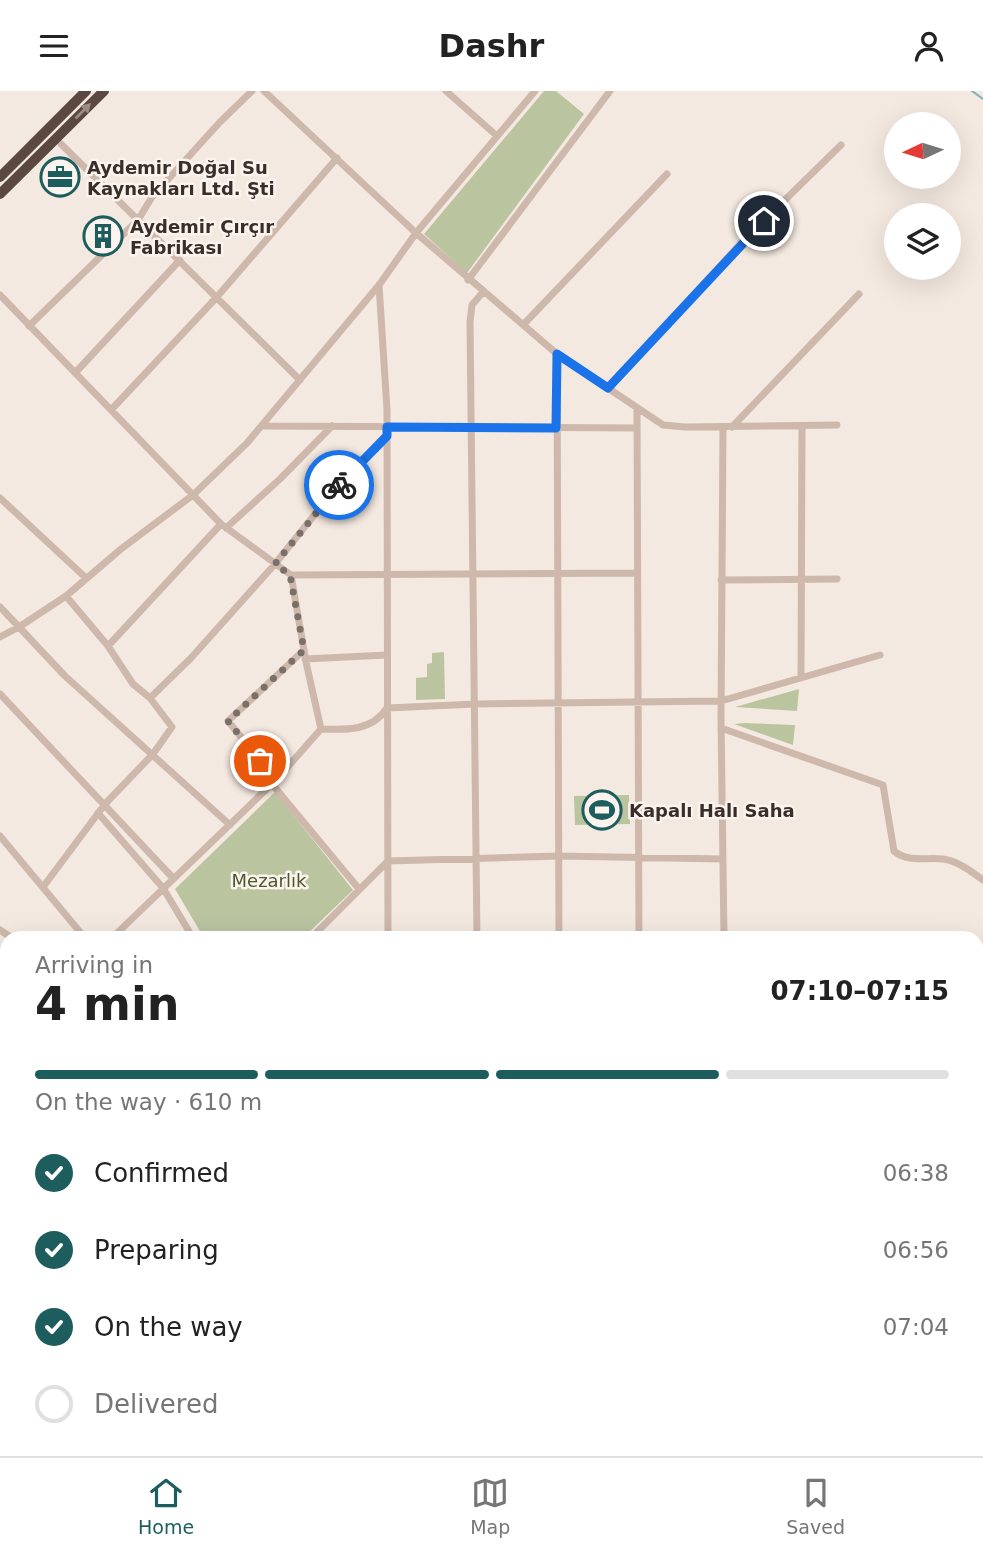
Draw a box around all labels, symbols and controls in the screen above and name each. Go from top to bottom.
icon: menu [35,27,73,65]
text: Dashr [439,27,544,65]
icon: person [910,27,948,65]
one-way arrow [74,104,91,120]
north arrow [884,112,961,189]
map controls [884,112,961,280]
office icon: Aydemir Doğal Su Kaynakları Ltd. Şti [39,156,81,198]
place label: Aydemir Doğal Su Kaynakları Ltd. Şti [87,157,275,199]
pin [734,191,794,251]
icon: home [745,202,783,240]
button: layers [884,203,961,280]
building icon: Aydemir Çırçır Fabrikası [82,215,124,257]
place label: Aydemir Çırçır Fabrikası [130,216,274,258]
courier [304,450,374,520]
icon: bike [320,466,358,504]
pin [230,731,290,791]
icon: bag [241,742,279,780]
sports icon: Kapalı Halı Saha [581,789,623,831]
place label: Kapalı Halı Saha [629,800,795,821]
park label: Mezarlık [232,870,307,891]
text: Arriving in [35,952,153,978]
text: 07:10–07:15 [770,976,949,1006]
text: 4 min [35,977,179,1031]
text: On the way · 610 m [35,1089,262,1115]
icon: check [35,1154,73,1192]
text: Confirmed [94,1158,229,1188]
text: 06:38 [883,1160,949,1186]
icon: check [35,1231,73,1269]
text: Preparing [94,1235,219,1265]
text: 06:56 [883,1237,949,1263]
icon: check [35,1308,73,1346]
text: On the way [94,1312,243,1342]
text: 07:04 [883,1314,949,1340]
text: Delivered [94,1389,218,1419]
tab: Home [138,1474,194,1538]
tab: Map [470,1474,510,1538]
tab: Saved [786,1474,845,1538]

